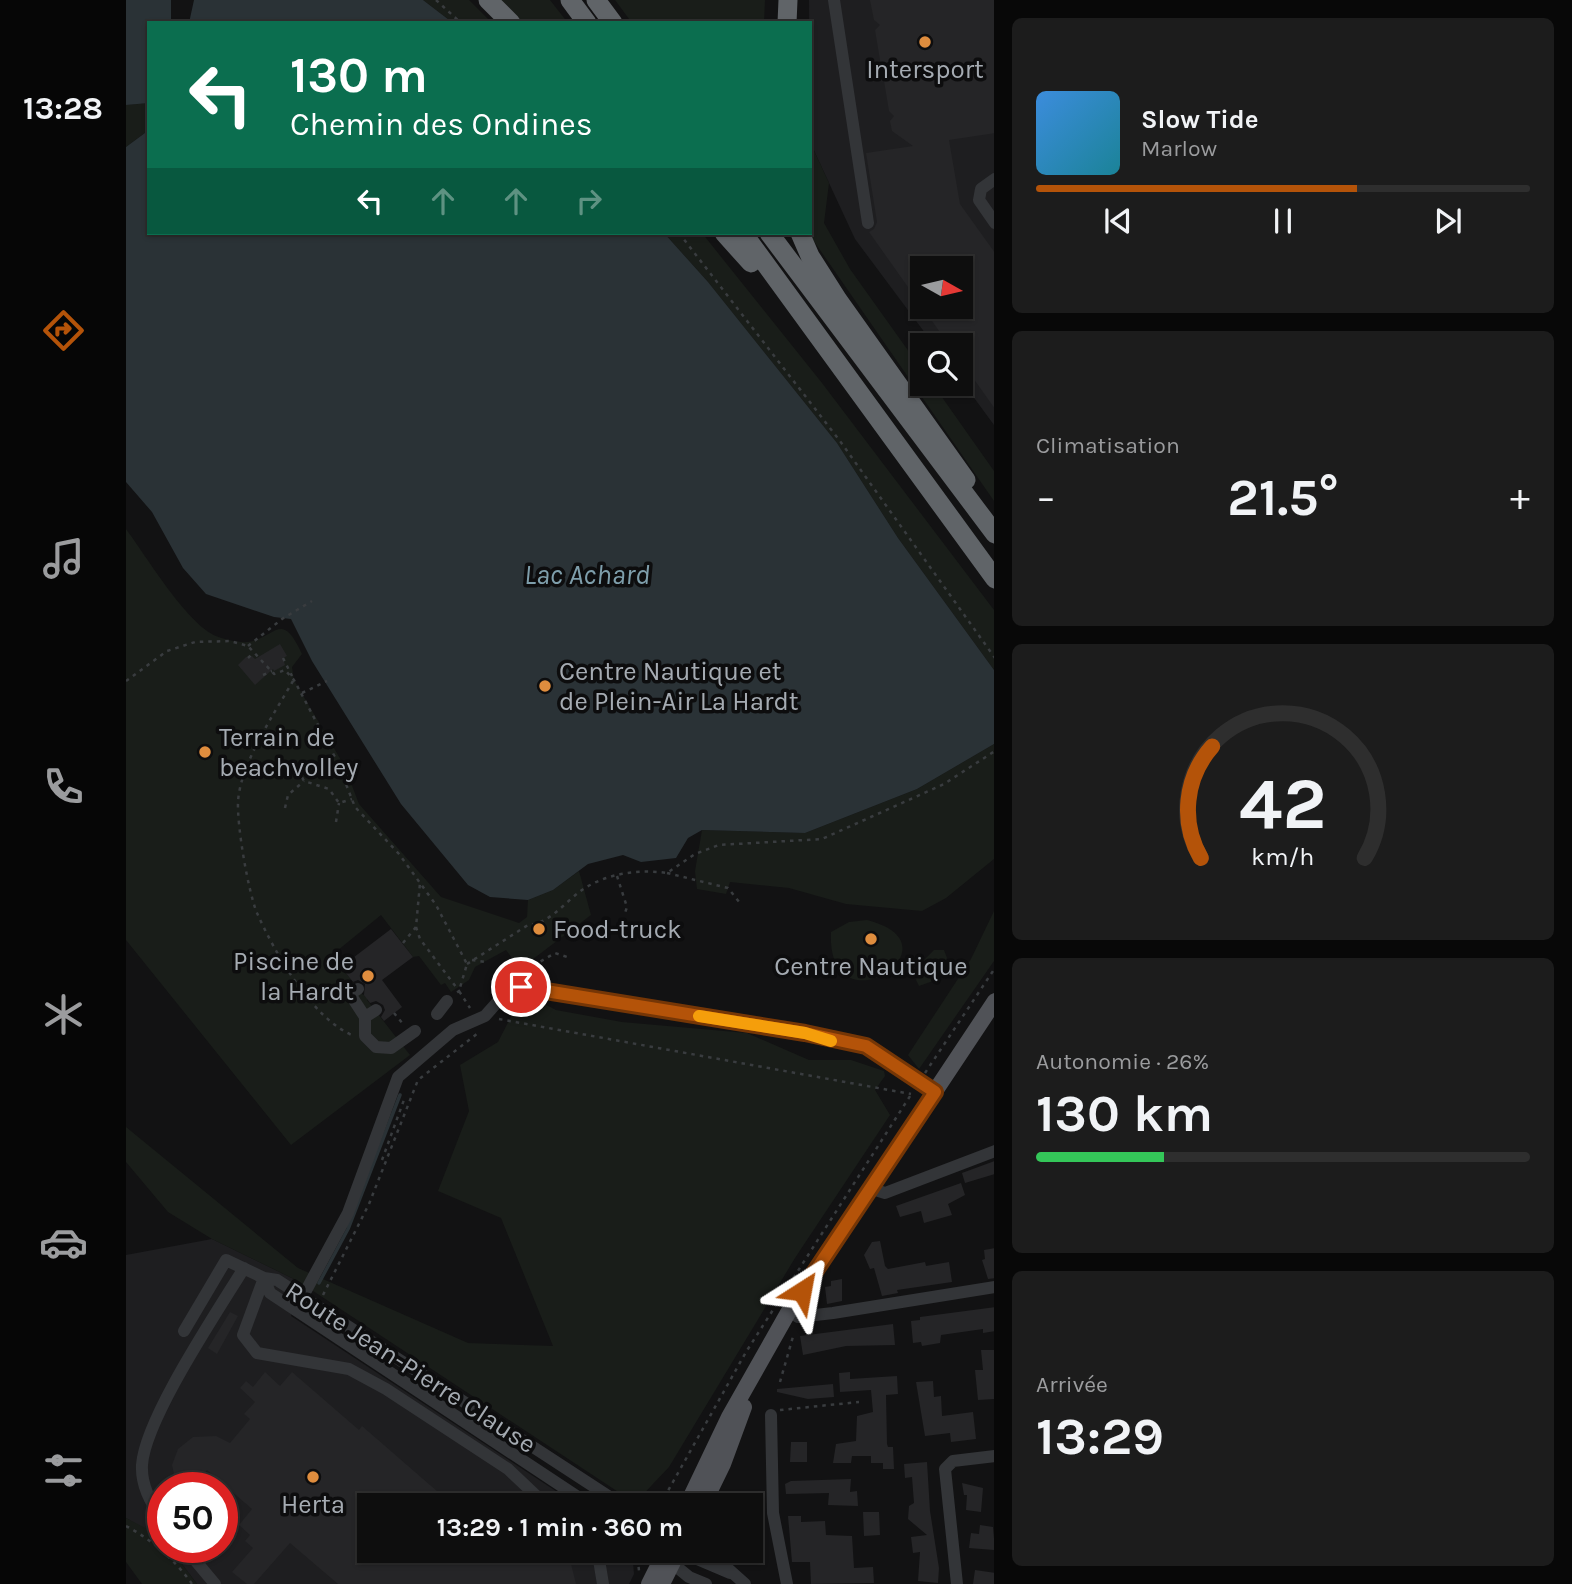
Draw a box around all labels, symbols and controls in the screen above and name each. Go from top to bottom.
marker: Intersport [917,34,933,50]
text: 130 m [290,47,428,104]
icon: left [175,49,266,140]
place label: Intersport [866,54,984,85]
text: 13:28 [23,90,103,127]
text: Slow Tide [1141,104,1259,135]
text: Chemin des Ondines [290,106,593,143]
text: Marlow [1141,135,1217,162]
icon: left [351,182,389,220]
icon: ahead [424,182,462,220]
icon: ahead [497,182,535,220]
icon: right [570,182,608,220]
icon: previous [1099,202,1137,240]
icon: pause [1264,202,1302,240]
icon: next [1429,202,1467,240]
north arrow [910,256,973,318]
map controls [910,256,973,396]
icon: directions [39,306,88,355]
button: search [910,333,973,396]
text: Climatisation [1036,432,1180,459]
text: 21.5° [1227,467,1339,528]
text: − [1036,475,1056,520]
text: + [1510,475,1530,520]
icon: music [39,534,88,583]
water label: Lac Achard [524,558,650,591]
place label: Centre Nautique et de Plein-Air La Hardt [559,656,799,717]
marker: Centre Nautique et de Plein-Air La Hardt [537,678,553,694]
place label: Terrain de beachvolley [219,722,358,783]
marker: Terrain de beachvolley [197,744,213,760]
text: 42 [1239,761,1327,846]
icon: phone [39,762,88,811]
text: km/h [1251,842,1315,871]
place label: Food-truck [553,914,682,945]
marker: Food-truck [531,921,547,937]
marker: Centre Nautique [863,931,879,947]
place label: Piscine de la Hardt [233,946,354,1007]
place label: Centre Nautique [774,951,968,982]
pin [491,957,551,1017]
marker: Piscine de la Hardt [360,968,376,984]
icon: arrive [502,968,540,1006]
icon: climate [39,990,88,1039]
text: Autonomie · 26% [1036,1048,1209,1075]
text: 130 km [1036,1083,1213,1144]
icon: car [39,1218,88,1267]
position arrow [765,1254,839,1328]
street label: Route Jean-Pierre Clause [280,1275,542,1460]
text: Arrivée [1036,1371,1108,1398]
text: 13:29 [1036,1406,1164,1467]
icon: filters [39,1446,88,1495]
marker: Herta [305,1469,321,1485]
speed limit sign: 50 [147,1472,238,1563]
place label: Herta [281,1489,345,1520]
text: 13:29 · 1 min · 360 m [437,1512,683,1543]

